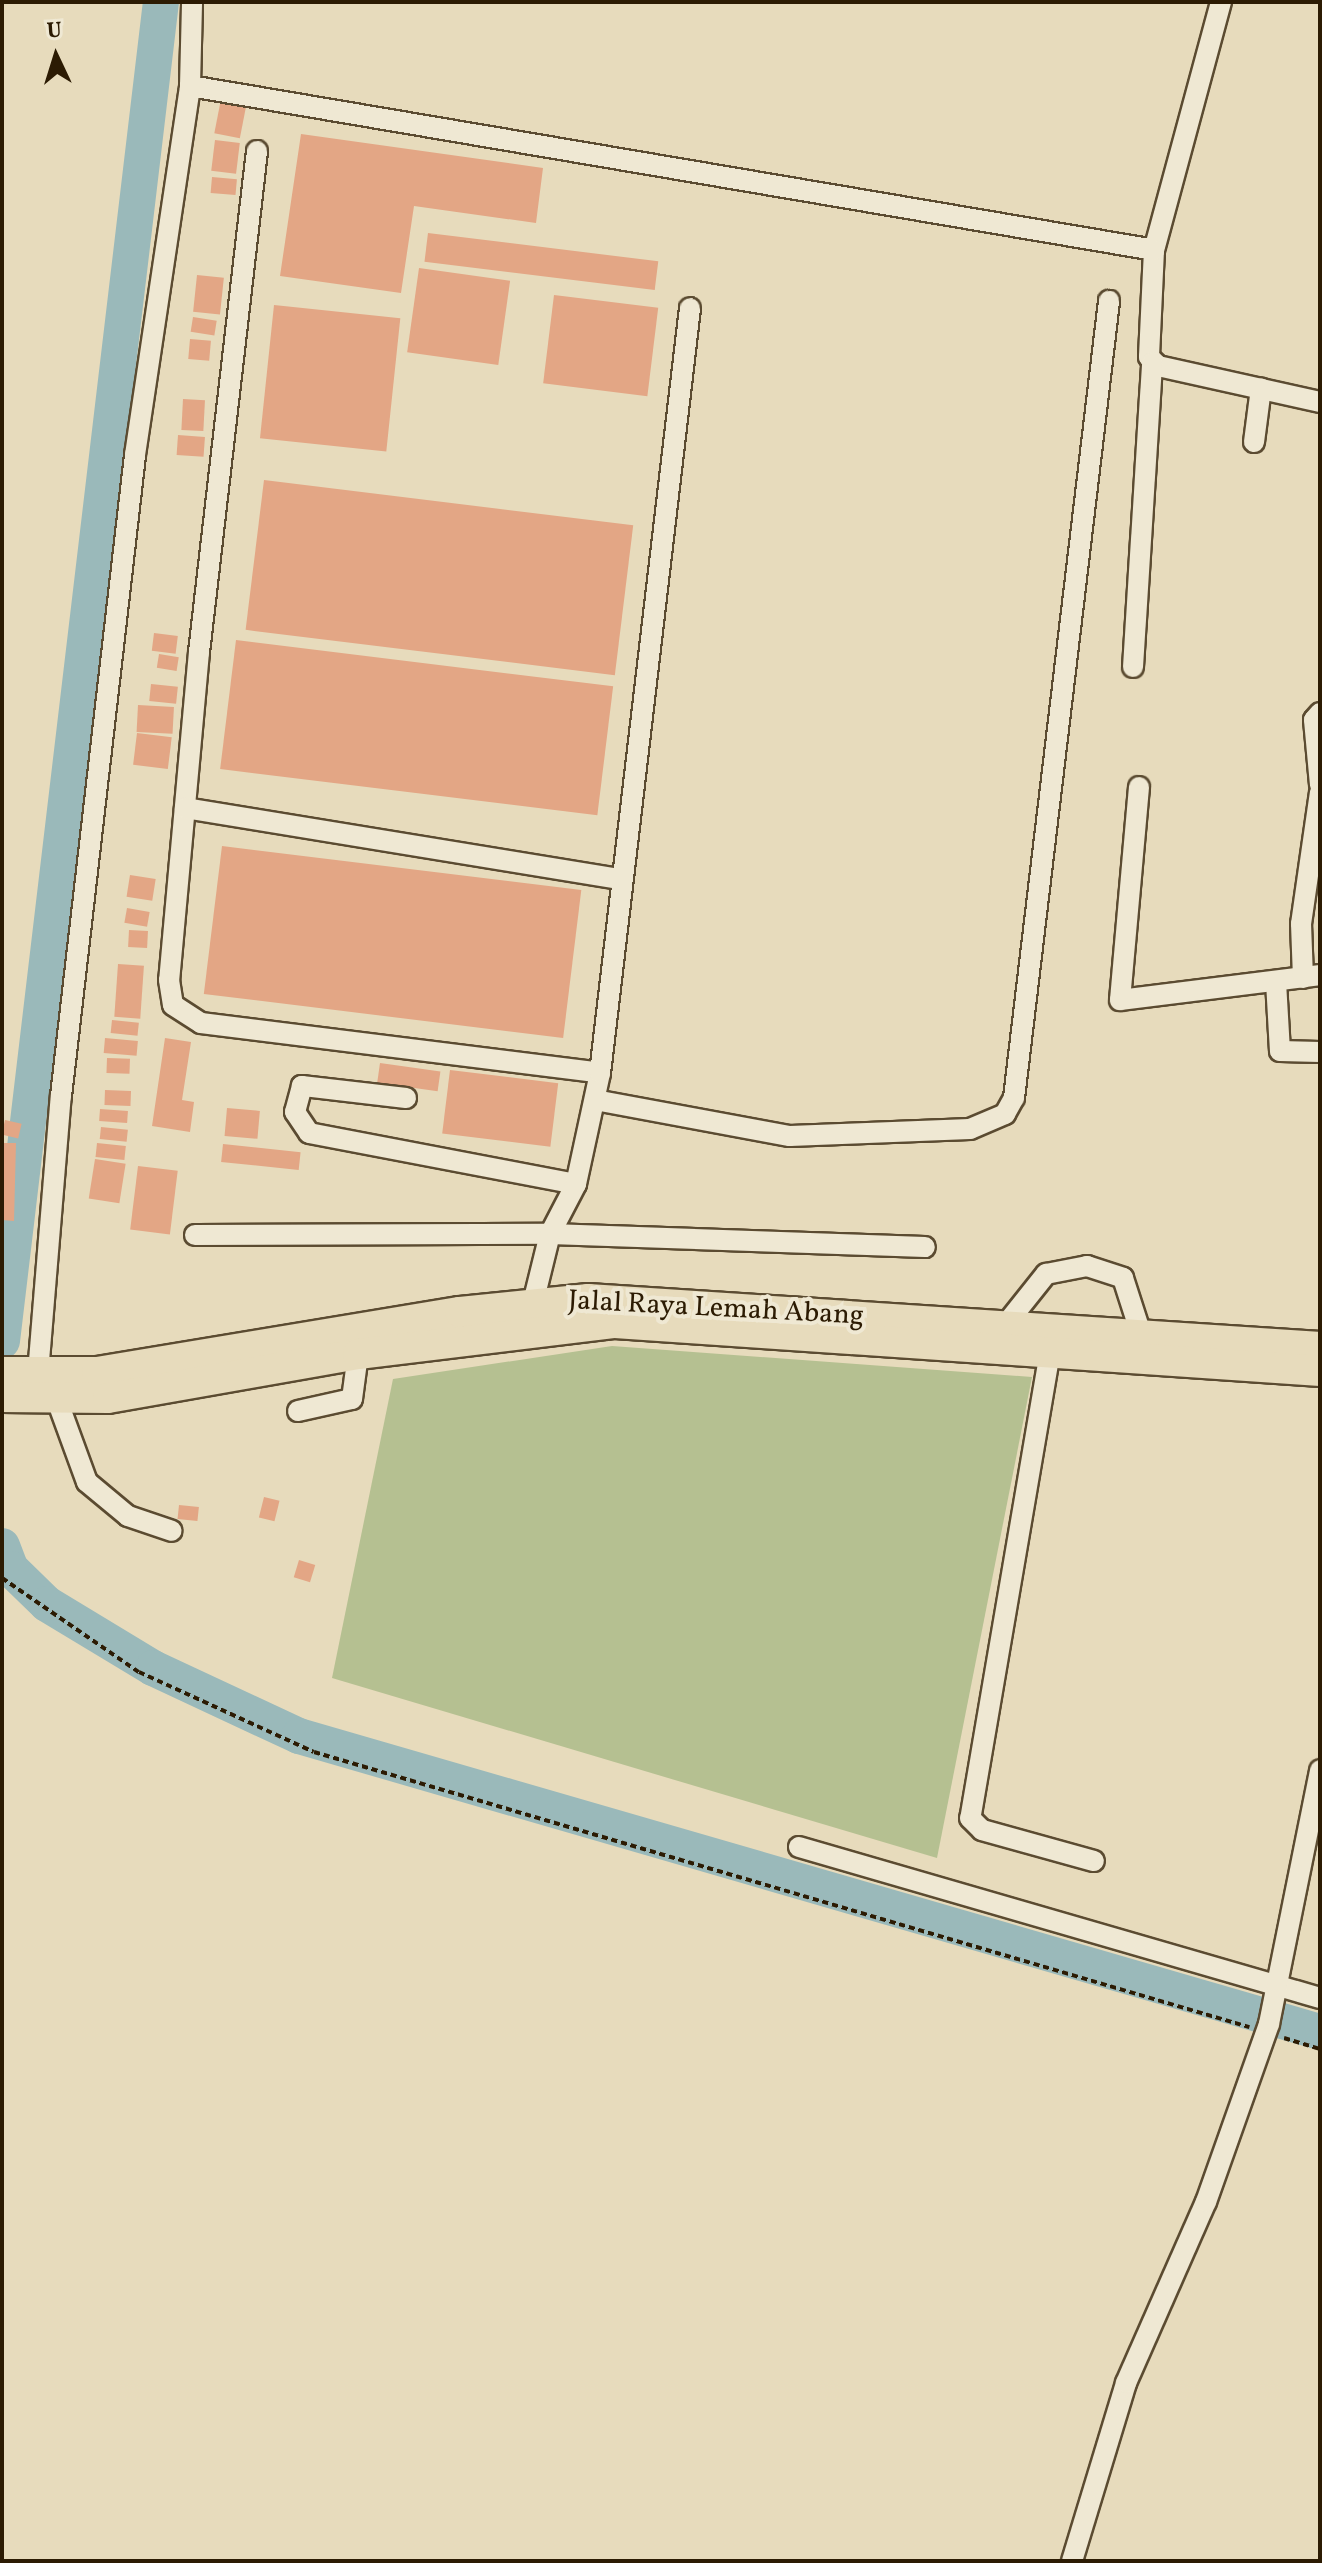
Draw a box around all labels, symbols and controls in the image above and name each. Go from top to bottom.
north arrow [16,16,96,96]
text: U [46,16,63,48]
street label: Jalal Raya Lemah Abang [567,1284,865,1334]

